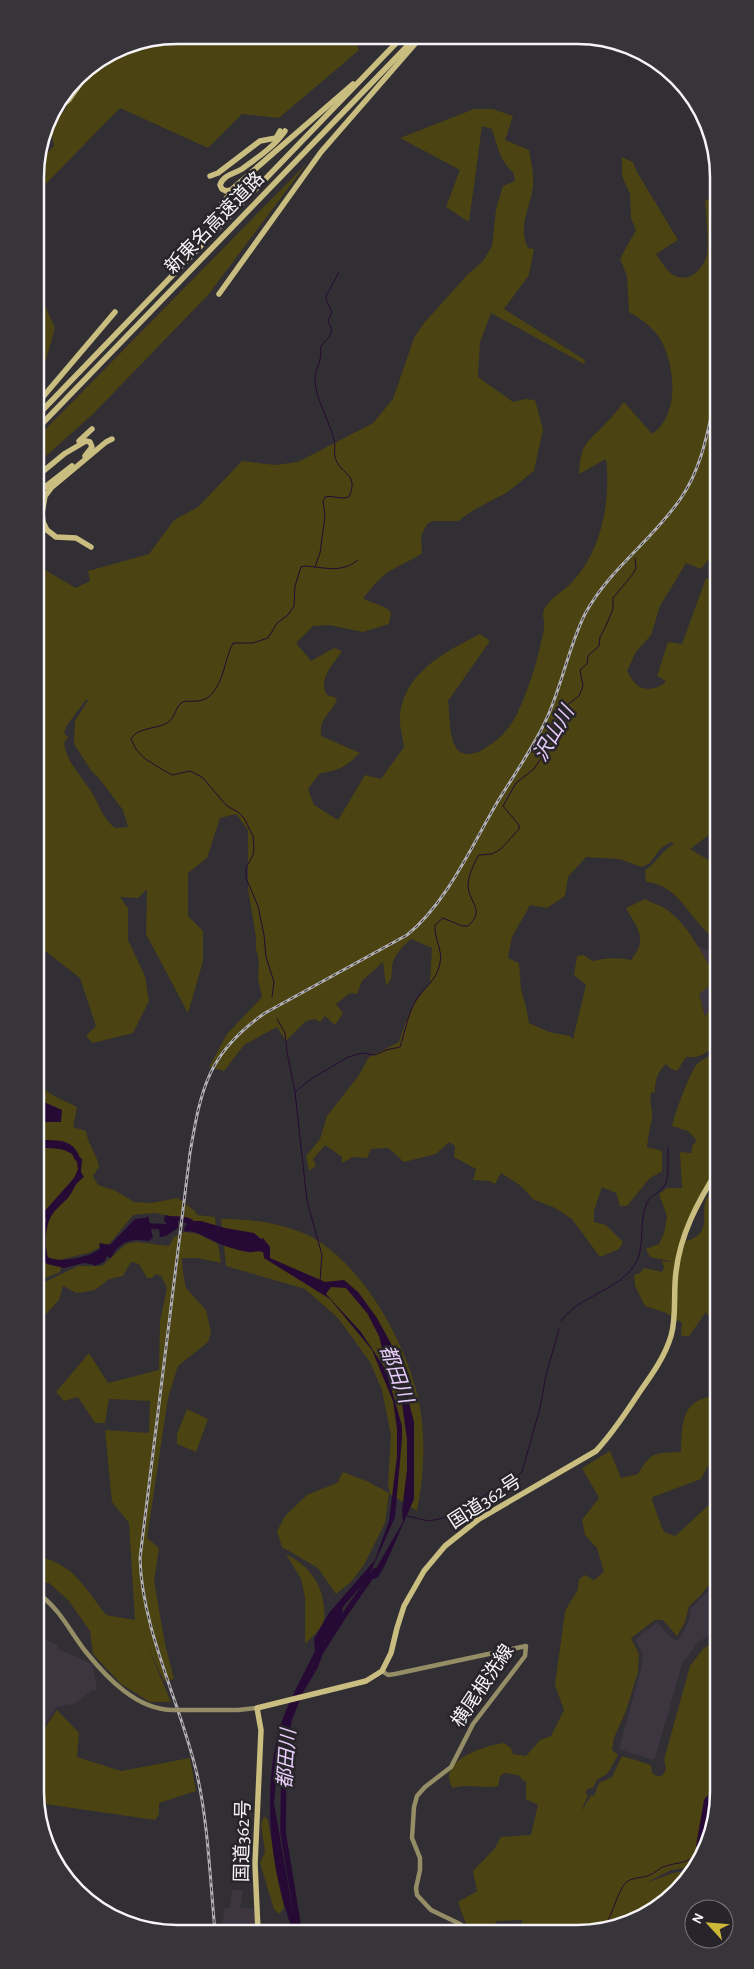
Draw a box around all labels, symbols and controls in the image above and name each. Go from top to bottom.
street label: 新東名高速道路 [161,167,268,277]
water label: 沢山川 [529,701,579,765]
water label: 都田川 [376,1342,417,1407]
street label: 国道362号 [445,1471,525,1532]
street label: 横尾根洗線 [447,1640,517,1731]
water label: 都田川 [274,1726,299,1790]
street label: 国道362号 [232,1800,253,1882]
north arrow [684,1899,734,1949]
text: N [690,1911,707,1926]

